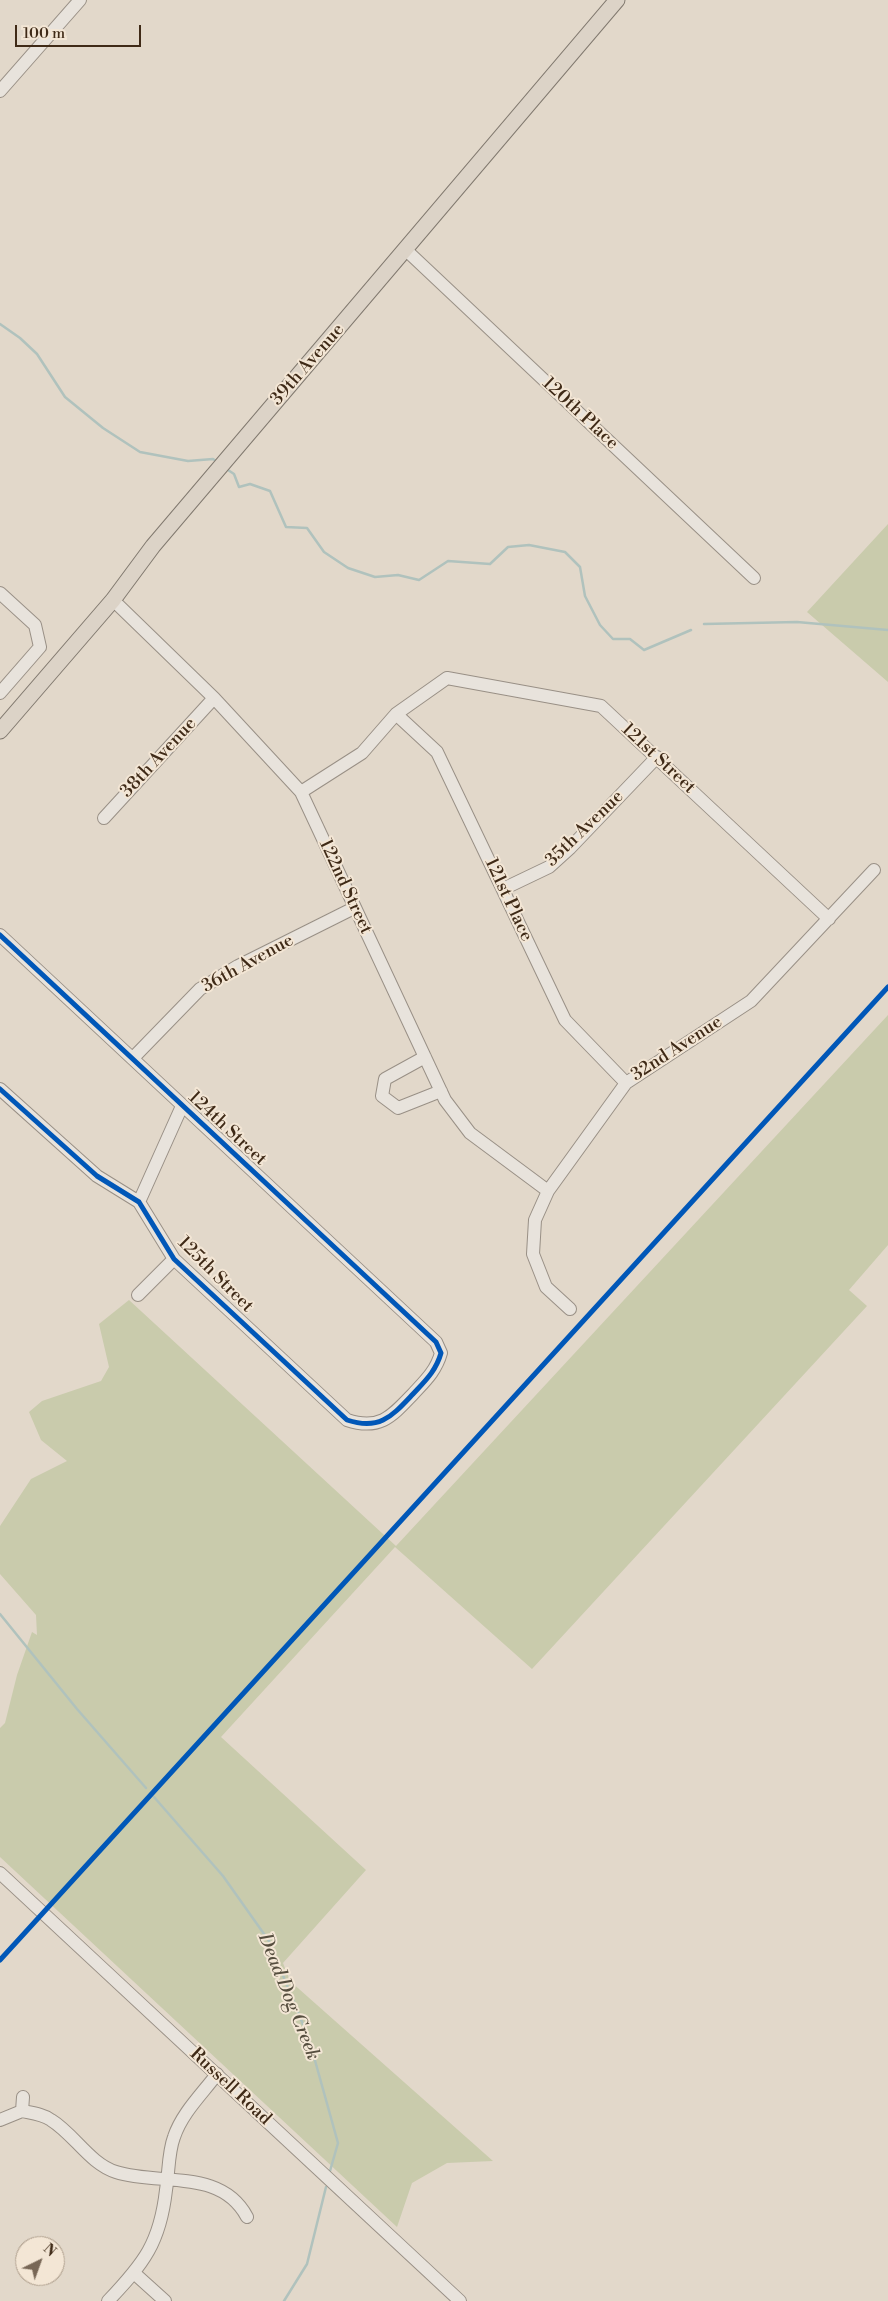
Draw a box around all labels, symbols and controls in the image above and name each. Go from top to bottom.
scale bar [18,15,144,47]
text: 100 m [23,24,65,43]
street label: 39th Avenue [267,320,349,410]
street label: 120th Place [537,373,623,455]
street label: 38th Avenue [117,714,201,802]
street label: 121st Street [616,719,700,799]
street label: 35th Avenue [541,786,629,872]
street label: 122nd Street [314,836,376,938]
street label: 121st Place [479,855,537,945]
street label: 36th Avenue [199,930,297,998]
street label: 32nd Avenue [627,1012,727,1086]
street label: 124th Street [183,1087,271,1171]
street label: 125th Street [173,1233,257,1317]
water label: Dead Dog Creek [252,1930,324,2064]
street label: Russell Road [185,2044,275,2130]
north arrow [15,2236,65,2286]
text: N [39,2240,60,2261]

